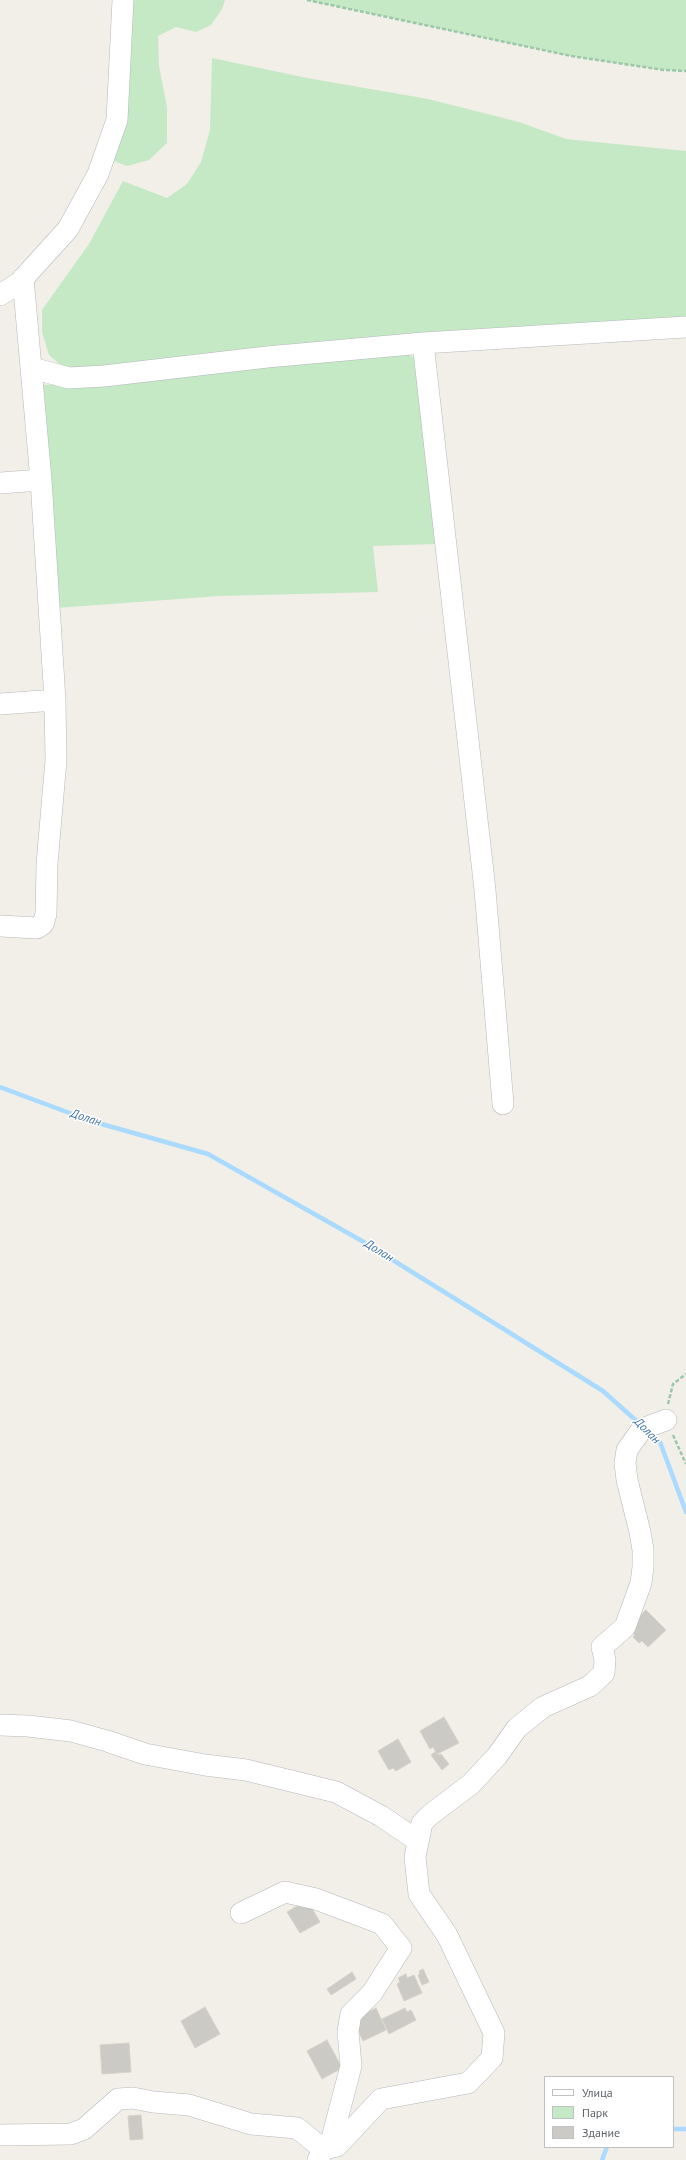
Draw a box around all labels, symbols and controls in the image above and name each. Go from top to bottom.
water label: Долан [69,1106,103,1130]
water label: Долан [362,1237,396,1265]
water label: Долан [631,1415,663,1447]
legend [544,2076,674,2148]
text: Улица [582,2085,613,2100]
text: Парк [582,2105,608,2120]
text: Здание [582,2125,620,2140]

